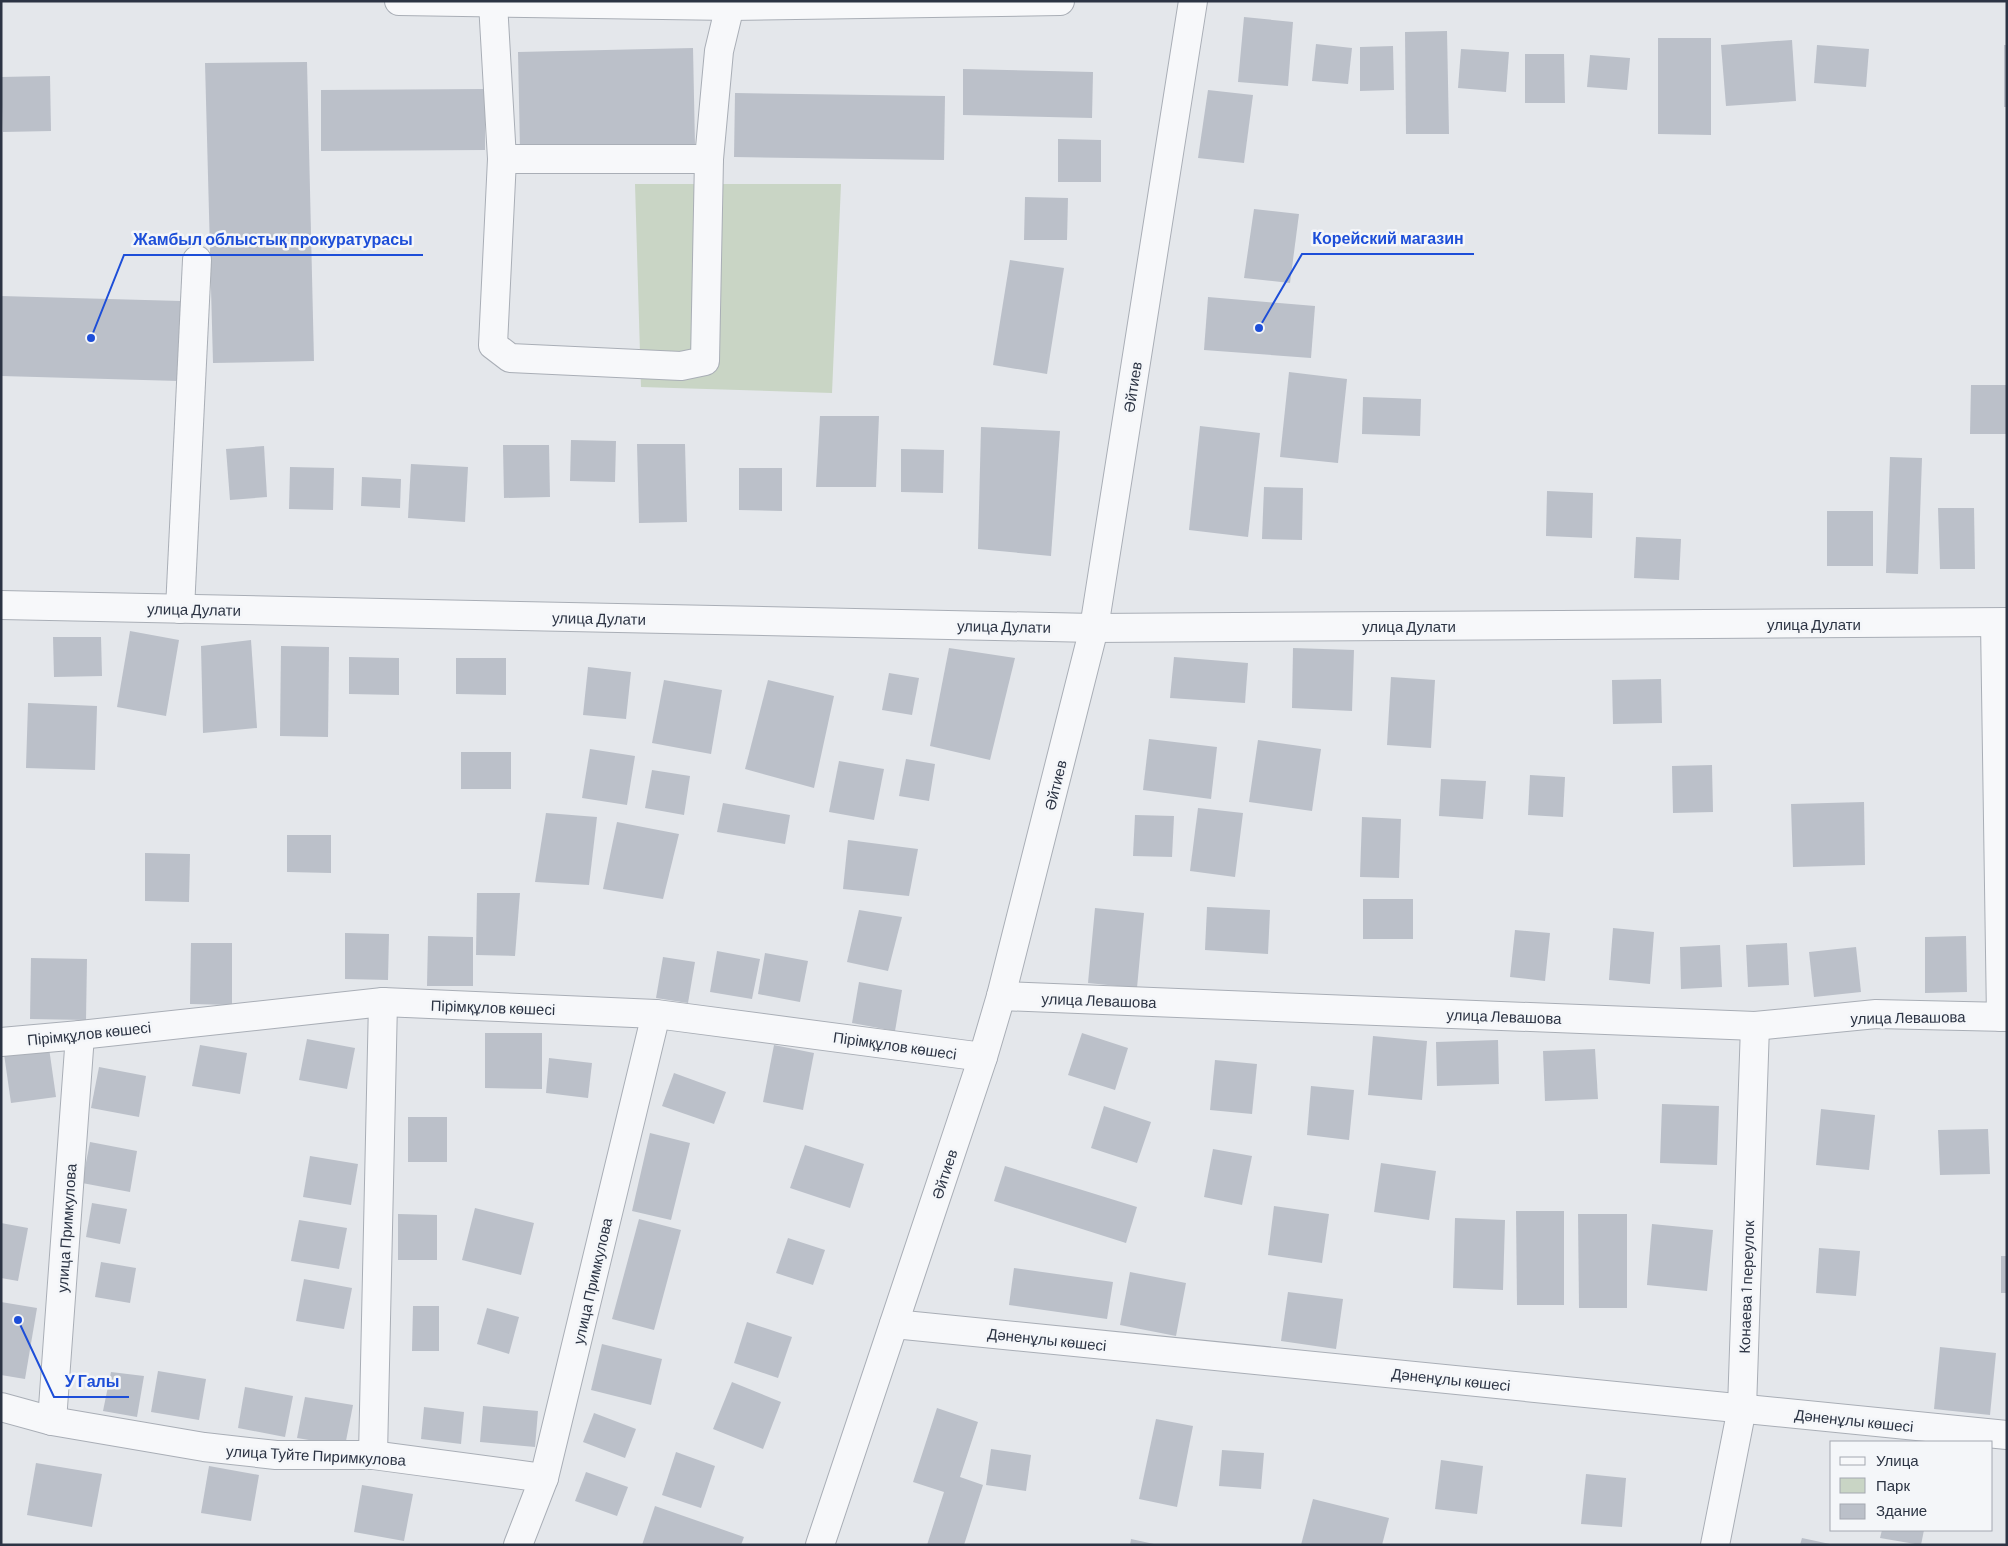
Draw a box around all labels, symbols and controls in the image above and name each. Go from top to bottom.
callout: Корейский магазин [1302,223,1474,254]
callout: Жамбыл облыстық прокуратурасы [124,224,423,255]
text: Корейский магазин [1312,228,1464,247]
text: Жамбыл облыстық прокуратурасы [132,229,413,248]
street label: Әйтиев [1119,360,1145,414]
street label: улица Дулати [147,599,241,619]
street label: улица Дулати [552,608,646,628]
street label: улица Дулати [1767,615,1861,633]
street label: улица Дулати [957,616,1051,636]
street label: улица Дулати [1362,617,1456,635]
street label: Әйтиев [1040,758,1070,812]
street label: улица Левашова [1041,989,1157,1011]
street label: Пірімқұлов көшесі [430,996,556,1018]
street label: улица Левашова [1446,1005,1562,1027]
street label: улица Левашова [1850,1007,1966,1027]
street label: Пірімқұлов көшесі [26,1018,152,1048]
street label: Пірімқұлов көшесі [832,1027,958,1063]
street label: Әйтиев [928,1147,960,1201]
street label: улица Примкулова [53,1162,80,1293]
street label: улица Примкулова [569,1215,615,1346]
street label: Конаева 1 переулок [1735,1220,1757,1354]
street label: Дәненұлы көшесі [987,1324,1107,1354]
street label: Дәненұлы көшесі [1391,1364,1511,1394]
callout: У Галы [54,1366,129,1397]
text: У Галы [65,1371,119,1390]
street label: Дәненұлы көшесі [1794,1405,1914,1435]
street label: улица Туйте Пиримкулова [226,1441,407,1469]
legend [1830,1441,1993,1531]
text: Улица [1876,1451,1919,1469]
text: Парк [1876,1476,1910,1494]
text: Здание [1876,1501,1927,1519]

